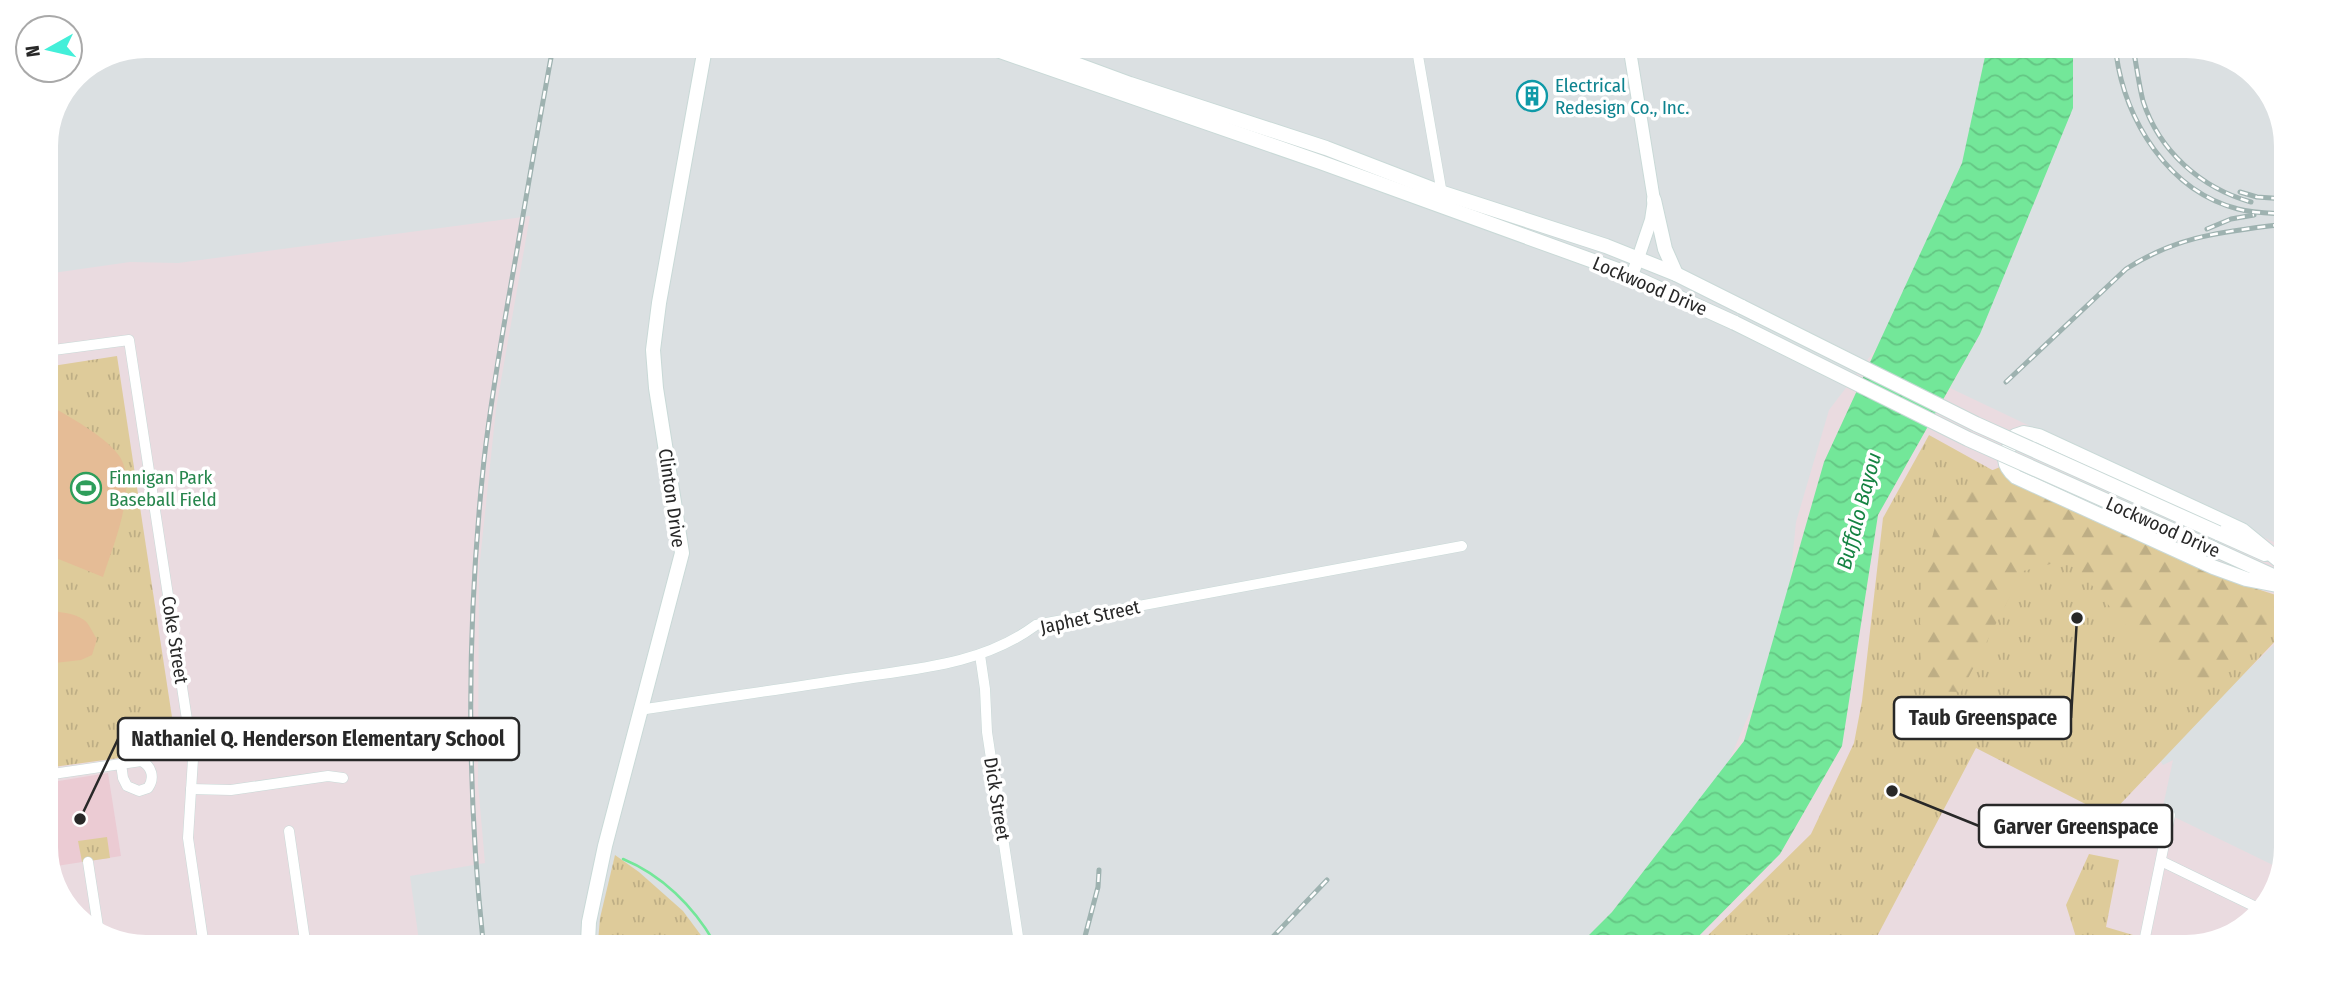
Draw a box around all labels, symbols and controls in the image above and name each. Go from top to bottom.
north arrow [14,14,84,84]
text: N [20,44,45,59]
place label: Electrical Redesign Co., Inc. [1555,74,1689,119]
building icon: Electrical Redesign Co., Inc. [1515,79,1549,113]
street label: Lockwood Drive [1589,252,1711,320]
street label: Clinton Drive [654,447,690,549]
water label: Buffalo Bayou [1831,450,1887,572]
place label: Finnigan Park Baseball Field [109,466,217,511]
sports icon: Finnigan Park Baseball Field [69,471,103,505]
street label: Lockwood Drive [2102,492,2224,562]
street label: Coke Street [157,594,193,686]
street label: Japhet Street [1038,595,1143,639]
callout: Taub Greenspace [1894,697,2071,739]
text: Taub Greenspace [1909,705,2058,731]
callout: Nathaniel Q. Henderson Elementary School [118,718,519,760]
text: Nathaniel Q. Henderson Elementary School [131,726,505,752]
street label: Dick Street [979,756,1015,843]
callout: Garver Greenspace [1979,805,2172,847]
text: Garver Greenspace [1994,814,2159,840]

